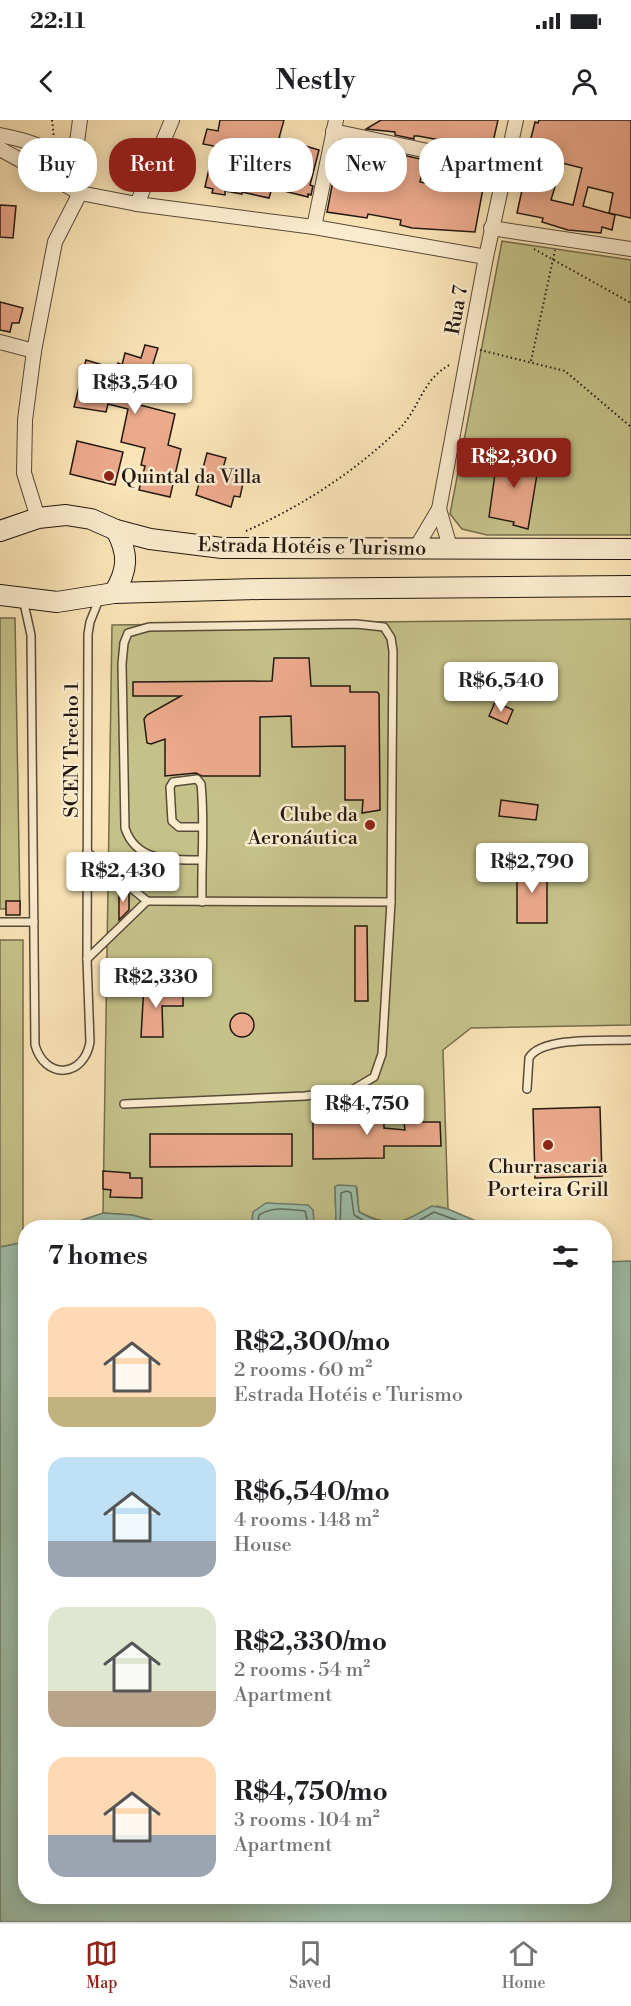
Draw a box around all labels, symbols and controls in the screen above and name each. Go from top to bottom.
text: 22:11 [30,8,85,35]
text: Nestly [276,64,355,98]
icon: back [30,65,63,98]
icon: person [568,65,601,98]
chip: Buy [18,138,97,192]
chip: Rent [109,138,196,192]
chip: Filters [208,138,313,192]
chip: New [325,138,407,192]
chip: Apartment [419,138,564,192]
street label: Rua 7 [441,284,474,337]
pin: R$3,540 [80,364,190,415]
text: R$3,540 [92,371,178,396]
pin: R$2,300 [459,438,569,489]
text: R$2,300 [471,445,557,470]
place label: Quintal da Villa [121,465,262,490]
marker: Quintal da Villa [102,469,116,483]
street label: Estrada Hotéis e Turismo [197,533,427,562]
pin: R$6,540 [446,662,556,713]
text: R$6,540 [458,669,544,694]
street label: SCEN Trecho 1 [60,682,85,818]
place label: Clube da Aeronáutica [247,803,359,851]
marker: Clube da Aeronáutica [363,818,377,832]
pin: R$2,790 [477,843,587,894]
text: R$2,790 [490,850,574,875]
pin: R$2,430 [68,852,178,903]
text: R$2,430 [80,859,166,884]
pin: R$2,330 [101,958,211,1009]
text: R$2,330 [114,965,198,990]
pin: R$4,750 [312,1085,422,1136]
text: R$4,750 [325,1092,409,1117]
marker: Churrascaria Porteira Grill [541,1138,555,1152]
place label: Churrascaria Porteira Grill [487,1155,609,1203]
text: 7 homes [48,1240,148,1272]
icon: filters [549,1240,582,1273]
text: R$2,300/mo [234,1326,390,1358]
icon: home [96,1331,168,1403]
text: 2 rooms · 60 m² [234,1358,372,1383]
text: Estrada Hotéis e Turismo [234,1383,463,1408]
text: R$6,540/mo [234,1476,390,1508]
icon: home [96,1481,168,1553]
text: 4 rooms · 148 m² [234,1508,379,1533]
text: House [234,1533,292,1558]
text: R$2,330/mo [234,1626,387,1658]
icon: home [96,1631,168,1703]
text: 2 rooms · 54 m² [234,1658,370,1683]
text: Apartment [234,1683,332,1708]
text: R$4,750/mo [234,1776,388,1808]
icon: home [96,1781,168,1853]
text: 3 rooms · 104 m² [234,1808,380,1833]
text: Apartment [234,1833,332,1858]
tab: Map [85,1937,118,1993]
tab: Saved [289,1937,331,1993]
tab: Home [502,1937,546,1993]

